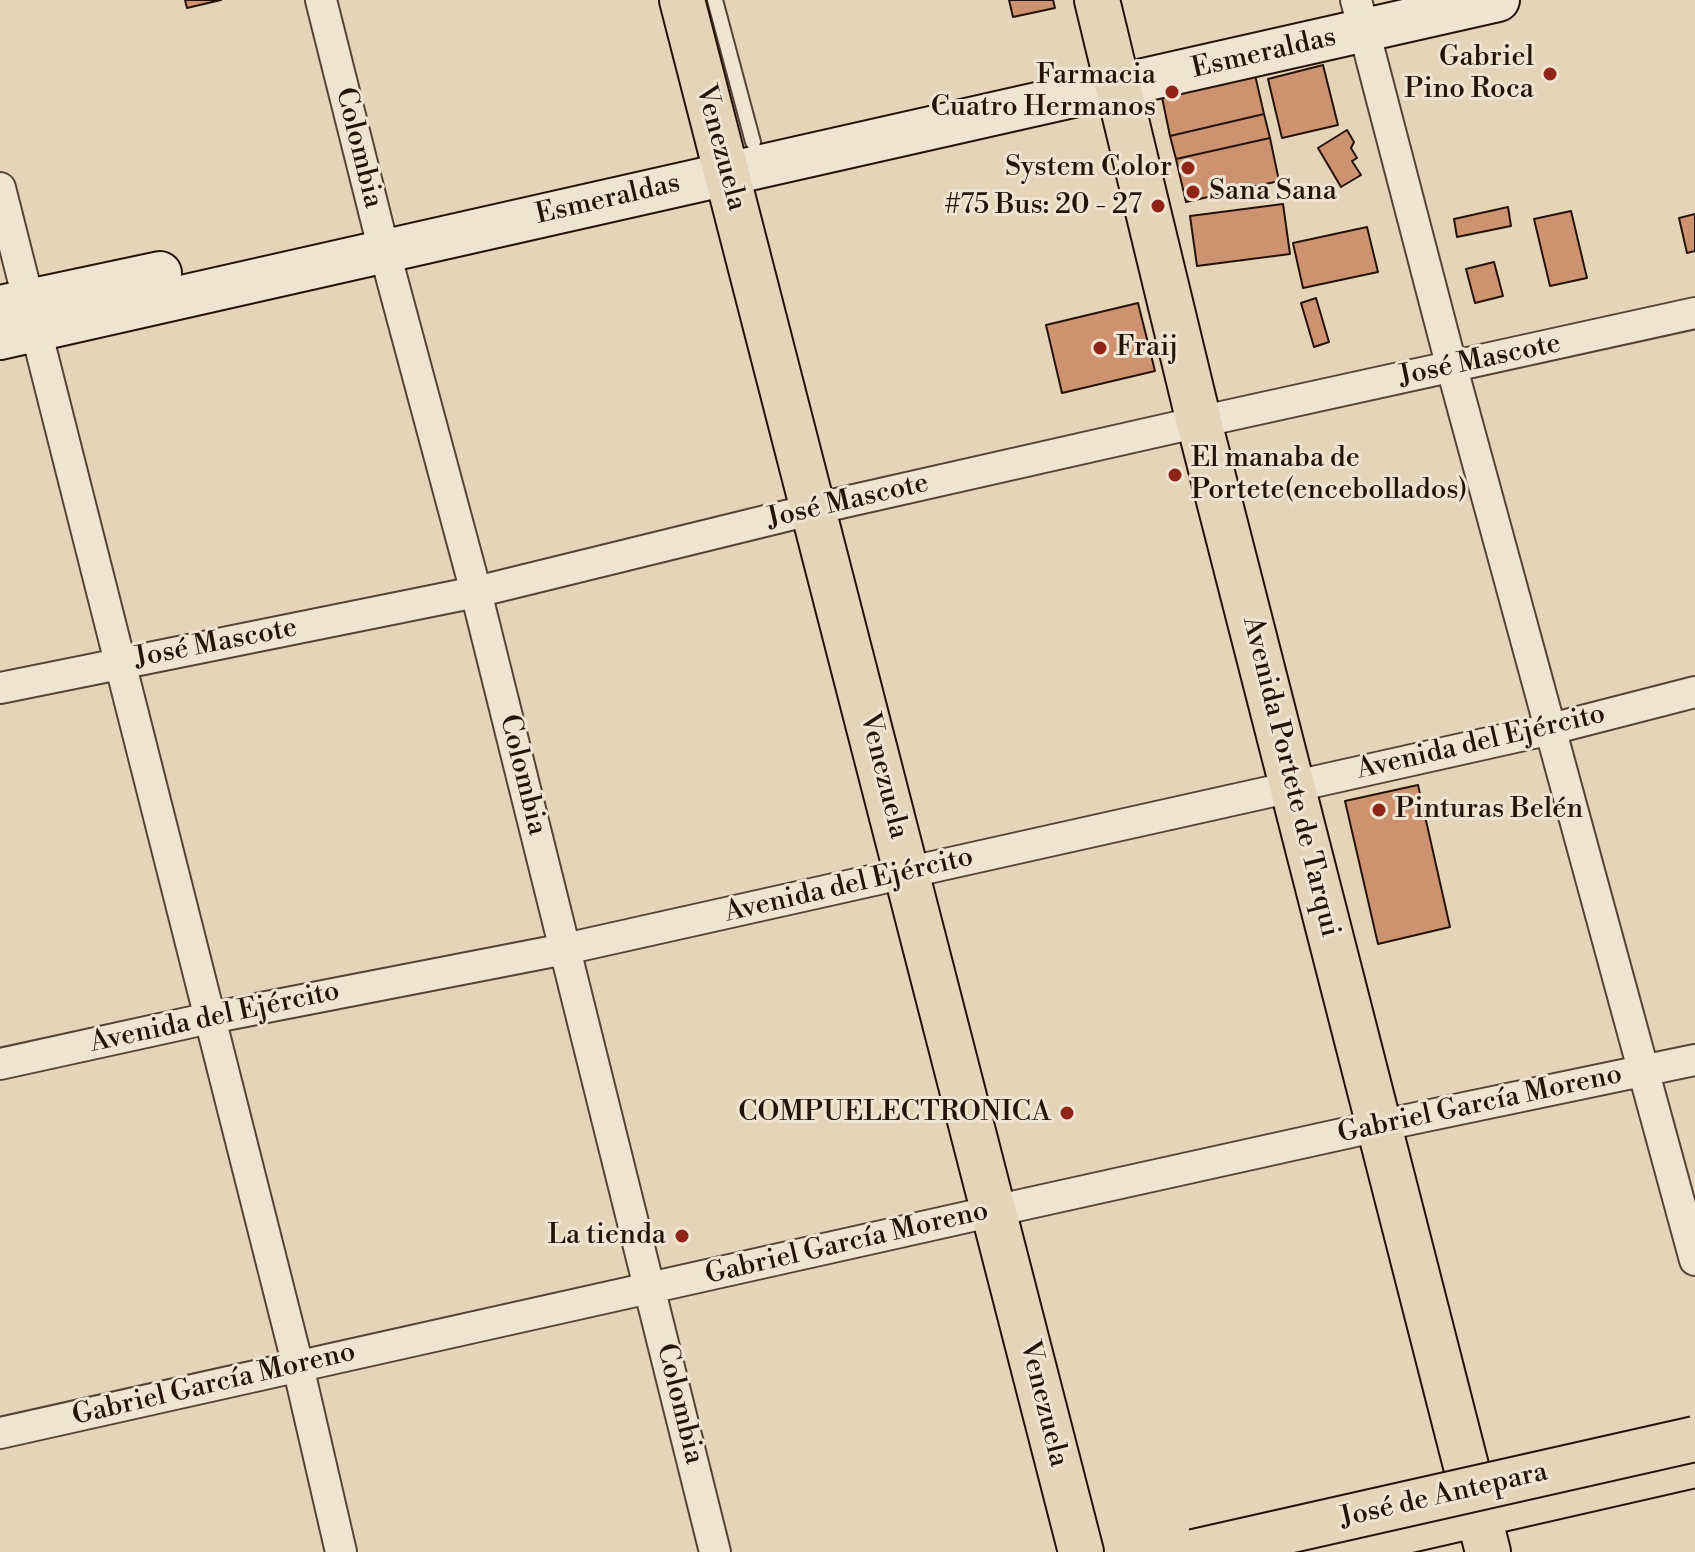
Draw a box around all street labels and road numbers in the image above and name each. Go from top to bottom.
street label: Esmeraldas [1189,21,1339,87]
street label: Venezuela [687,82,753,214]
street label: Colombia [327,84,389,212]
street label: Esmeraldas [533,167,683,233]
street label: José Mascote [1396,327,1564,395]
street label: José Mascote [764,467,932,537]
street label: José Mascote [132,612,300,676]
street label: Avenida Portete de Tarqui [1234,613,1346,941]
street label: Avenida del Ejército [1353,698,1609,788]
street label: Venezuela [851,710,915,842]
street label: Colombia [491,711,553,839]
street label: Avenida del Ejército [721,841,977,931]
street label: Avenida del Ejército [87,975,343,1061]
street label: Gabriel García Moreno [1335,1058,1625,1152]
street label: Gabriel García Moreno [702,1195,992,1293]
street label: Gabriel García Moreno [69,1336,359,1434]
street label: Venezuela [1011,1338,1075,1470]
street label: Colombia [648,1340,710,1468]
street label: José de Antepara [1337,1456,1551,1536]

